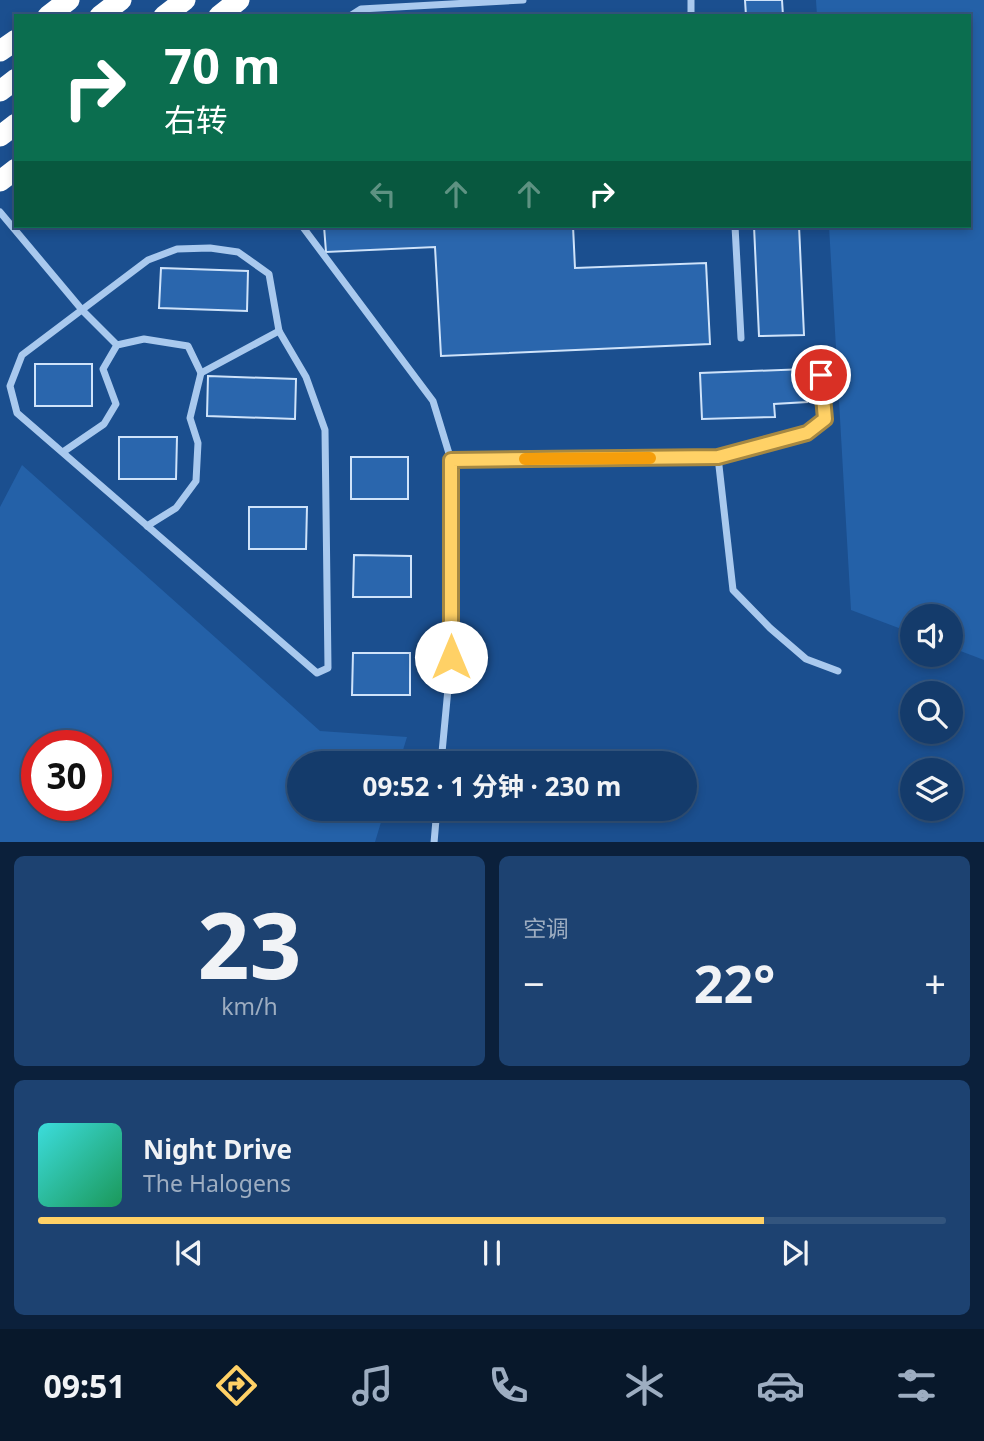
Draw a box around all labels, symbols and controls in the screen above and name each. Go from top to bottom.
text: 70 m [164,32,281,98]
icon: right [49,42,140,133]
text: 右转 [164,98,228,141]
icon: left [364,175,402,213]
icon: ahead [437,175,475,213]
icon: ahead [510,175,548,213]
icon: right [583,175,621,213]
pin [791,345,851,405]
icon: arrive [802,356,840,394]
map controls [900,604,963,821]
button: sound [900,604,963,667]
position arrow [414,620,488,694]
button: search [900,681,963,744]
speed limit sign: 30 [21,730,112,821]
button: layers [900,758,963,821]
text: 09:52 · 1 分钟 · 230 m [363,768,621,804]
text: 23 [197,882,302,1006]
text: 空调 [523,912,569,944]
text: 22° [694,947,775,1018]
text: − [523,957,545,1009]
text: + [924,957,946,1009]
text: km/h [221,990,278,1022]
text: Night Drive [143,1131,292,1167]
text: The Halogens [143,1167,291,1199]
icon: previous [170,1234,208,1272]
icon: pause [473,1234,511,1272]
icon: next [776,1234,814,1272]
icon: directions [212,1361,261,1410]
icon: music [348,1361,397,1410]
icon: phone [484,1361,533,1410]
icon: climate [620,1361,669,1410]
icon: car [756,1361,805,1410]
icon: filters [892,1361,941,1410]
text: 09:51 [43,1364,126,1407]

